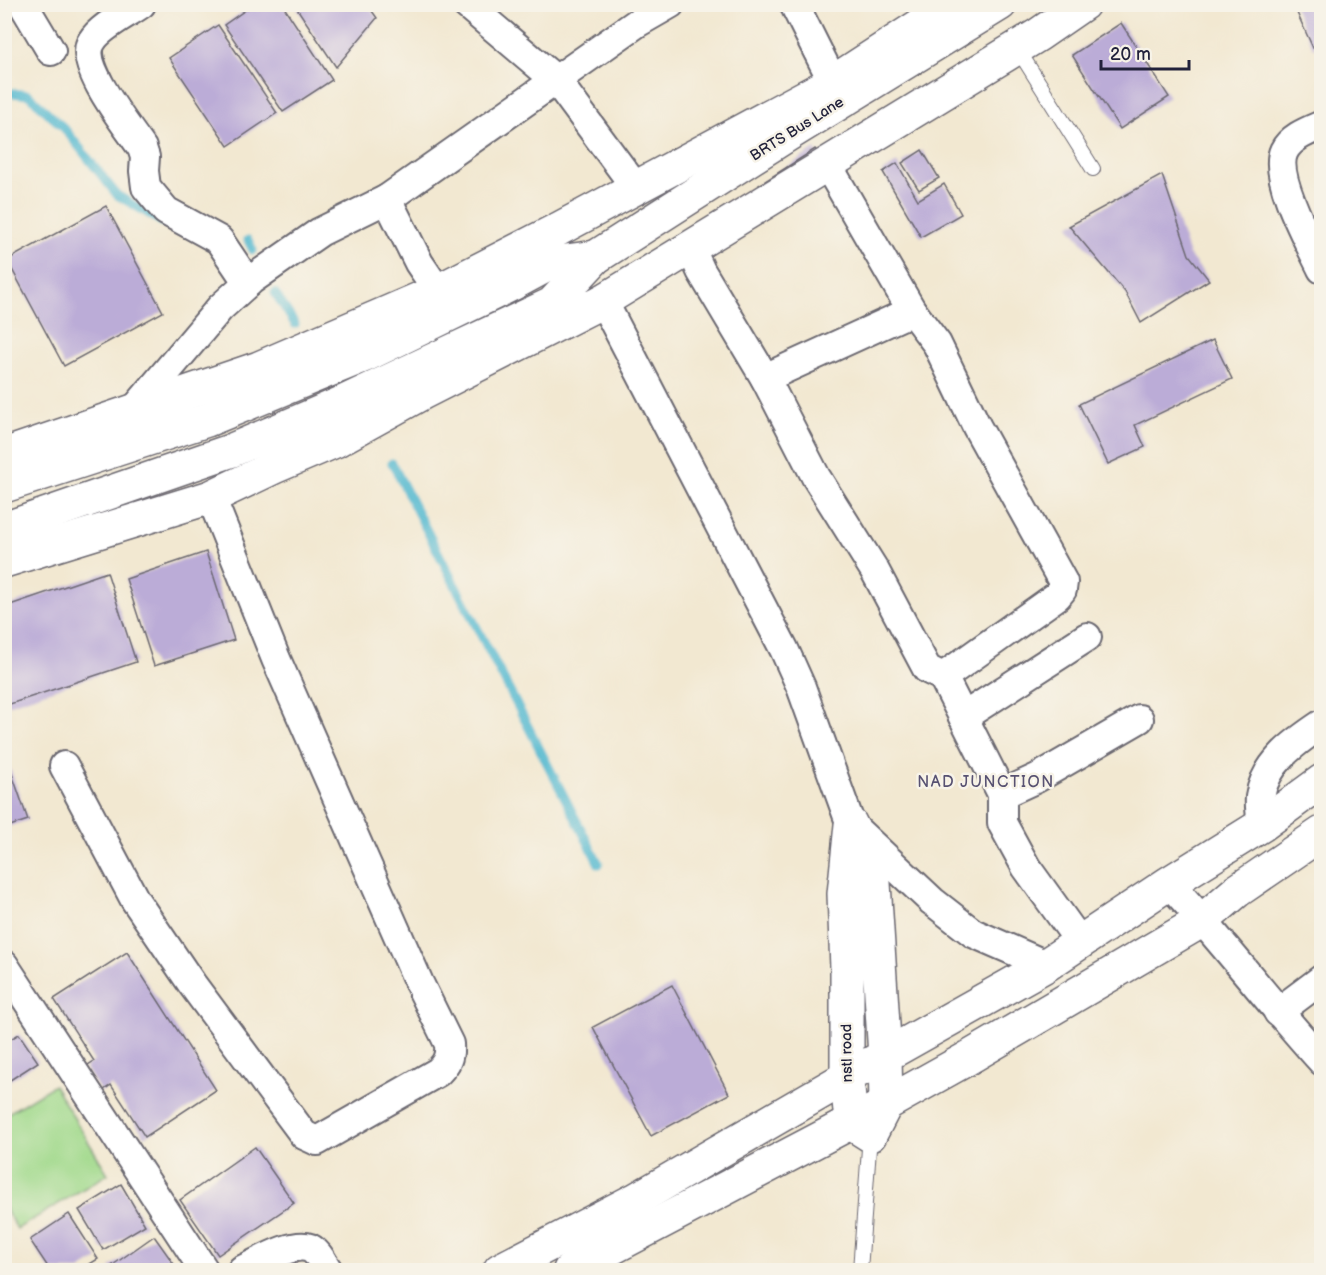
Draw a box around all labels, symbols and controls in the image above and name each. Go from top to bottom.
scale bar [1101,33,1190,71]
text: 20 m [1110,44,1151,65]
street label: BRTS Bus Lane [747,92,848,165]
district label: NAD JUNCTION [917,773,1055,792]
street label: nstl road [837,1024,857,1082]

